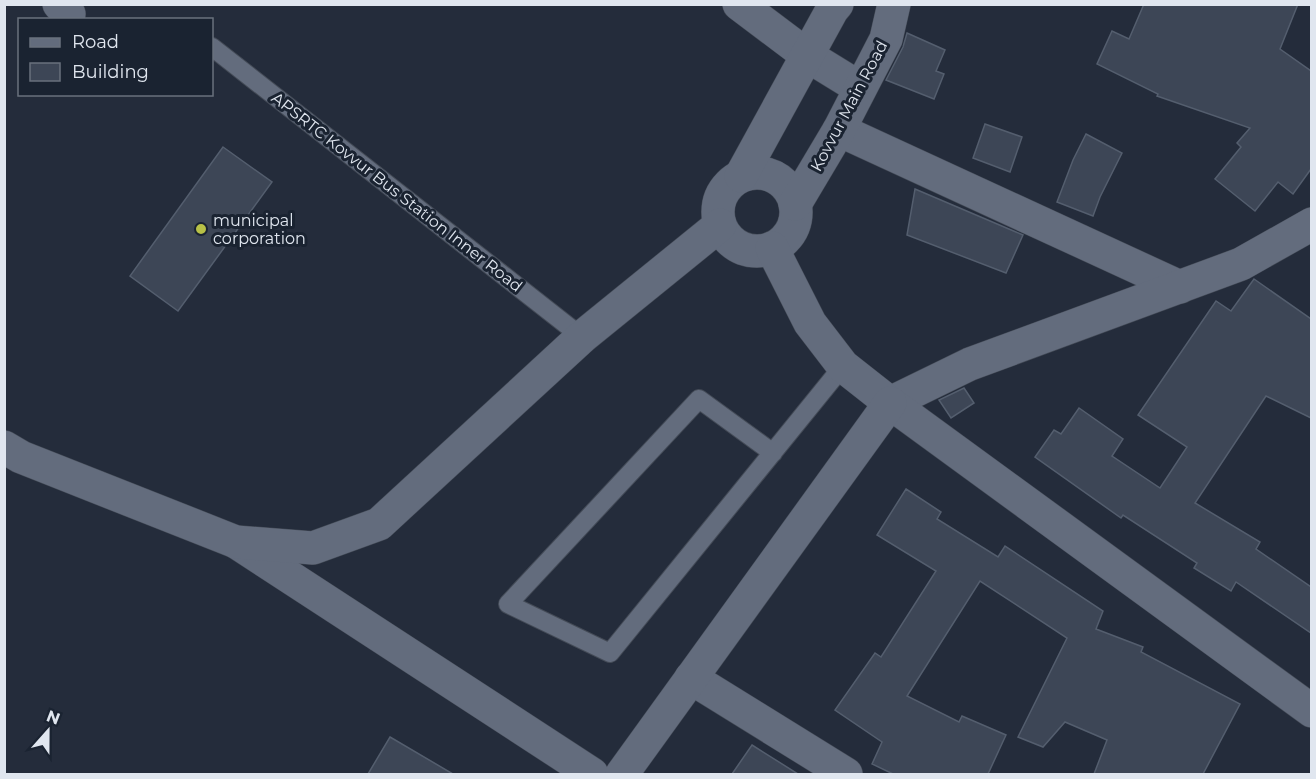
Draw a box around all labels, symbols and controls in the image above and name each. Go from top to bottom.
legend [18,18,213,96]
text: Road [72,31,119,53]
street label: Kovvur Main Road [807,37,891,175]
text: Building [72,61,149,83]
street label: APSRTC Kovvur Bus Station Inner Road [268,88,526,296]
place label: municipal corporation [213,211,306,248]
marker: municipal corporation [194,222,208,236]
north arrow [18,701,78,761]
text: N [44,706,63,729]

